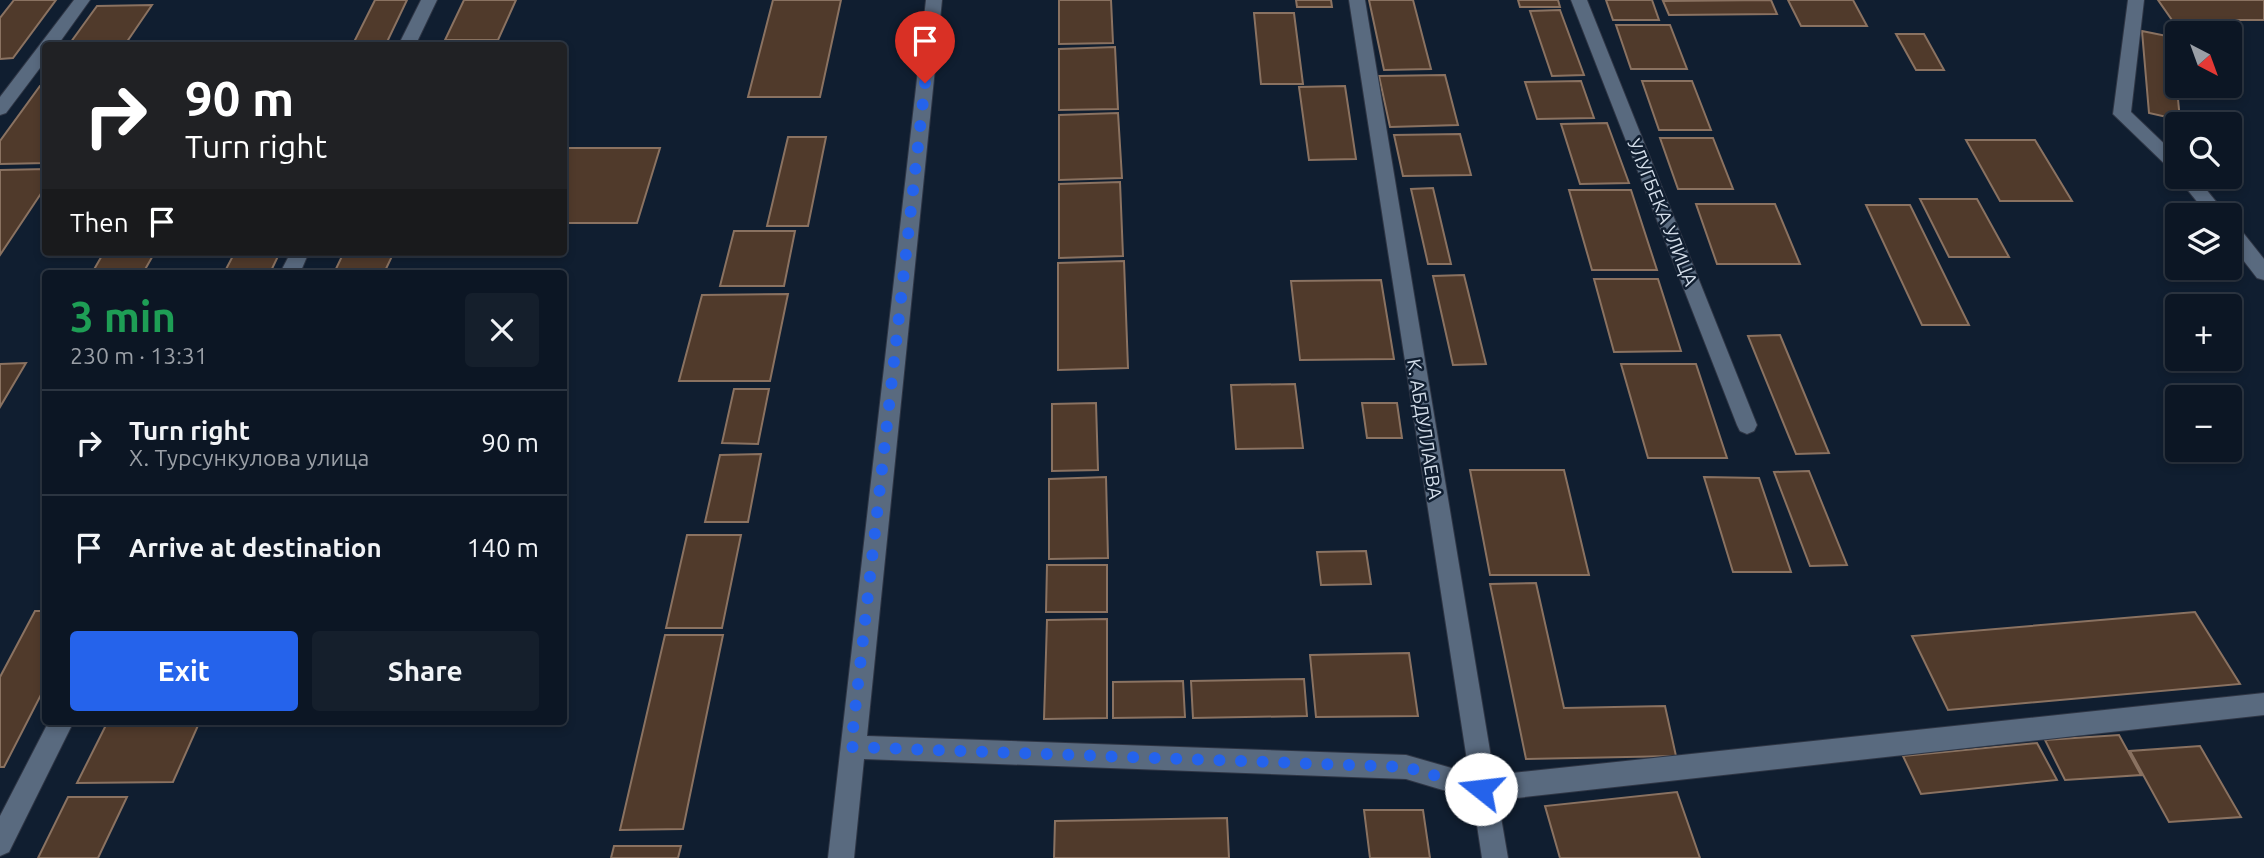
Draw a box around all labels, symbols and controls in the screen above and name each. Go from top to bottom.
pin [895,11,955,83]
north arrow [2165,21,2242,98]
map controls [2165,21,2242,462]
icon: arrive [906,22,944,60]
icon: right [70,70,161,161]
text: 90 m [185,70,294,125]
button: search [2165,112,2242,189]
text: Turn right [185,128,327,164]
street label: УЛУГБЕКА УЛИЦА [1623,135,1703,289]
icon: arrive [143,203,181,241]
button: layers [2165,203,2242,280]
text: Then [70,208,129,237]
text: 3 min [70,293,176,340]
button: close [465,293,539,367]
button: + [2165,294,2242,371]
text: 230 m · 13:31 [70,343,208,368]
street label: К. АБДУЛЛАЕВА [1403,357,1447,501]
button: − [2165,385,2242,462]
text: Turn right [129,416,250,445]
icon: right [70,424,108,462]
text: 90 m [481,428,539,457]
text: Х. Турсункулова улица [129,445,369,470]
icon: arrive [70,529,108,567]
text: Arrive at destination [129,533,382,562]
text: 140 m [467,533,539,562]
button: Exit [70,631,298,711]
button: Share [312,631,539,711]
position arrow [1444,752,1518,826]

